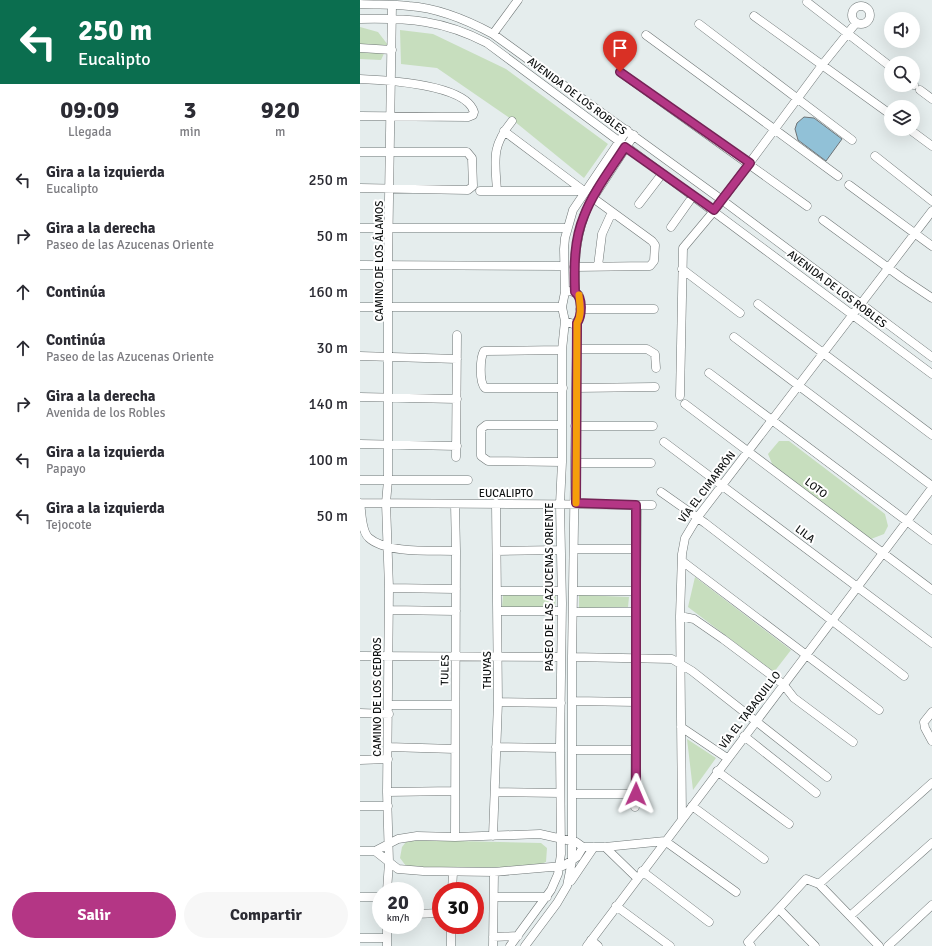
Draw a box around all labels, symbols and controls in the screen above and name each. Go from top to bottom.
map controls [884,12,920,136]
button: sound [884,12,920,48]
text: 250 m [78,14,152,48]
icon: left [12,16,64,68]
pin [603,31,637,72]
icon: arrive [609,37,631,59]
text: Eucalipto [78,48,151,70]
street label: AVENIDA DE LOS ROBLES [525,54,629,138]
button: search [884,56,920,92]
text: 09:09 [60,95,119,125]
text: 3 [184,95,196,125]
text: 920 [261,95,300,125]
button: layers [884,100,920,136]
text: Llegada [68,124,112,140]
text: min [180,124,201,140]
text: m [275,124,285,140]
text: Gira a la izquierda [46,163,165,181]
icon: left [12,169,34,191]
text: 250 m [308,171,348,189]
text: Eucalipto [46,181,98,197]
street label: CAMINO DE LOS ÁLAMOS [372,201,386,321]
text: Gira a la derecha [46,219,156,237]
icon: right [12,225,34,247]
text: 50 m [317,227,348,245]
text: Paseo de las Azucenas Oriente [46,237,214,253]
street label: AVENIDA DE LOS ROBLES [785,247,889,331]
icon: ahead [12,281,34,303]
text: Continúa [46,283,105,301]
text: 160 m [308,283,348,301]
text: Continúa [46,331,105,349]
icon: ahead [12,337,34,359]
text: 30 m [317,339,348,357]
text: Paseo de las Azucenas Oriente [46,349,214,365]
text: Gira a la derecha [46,387,156,405]
icon: right [12,393,34,415]
text: 140 m [308,395,348,413]
text: Avenida de los Robles [46,405,165,421]
text: Gira a la izquierda [46,443,165,461]
street label: VÍA EL CIMARRÓN [675,448,738,525]
icon: left [12,449,34,471]
text: 100 m [308,451,348,469]
text: Papayo [46,461,86,477]
street label: LOTO [802,475,830,501]
street label: EUCALIPTO [479,487,533,500]
text: Gira a la izquierda [46,499,165,517]
street label: PASEO DE LAS AZUCENAS ORIENTE [543,502,556,672]
icon: left [12,505,34,527]
text: 50 m [317,507,348,525]
text: Tejocote [46,517,92,533]
street label: LILA [793,522,818,546]
street label: CAMINO DE LOS CEDROS [371,637,384,757]
street label: THUYAS [481,651,494,689]
street label: TULES [438,655,452,685]
street label: VÍA EL TABAQUILLO [716,668,783,751]
position arrow [615,773,657,815]
speed limit sign: 30 [432,882,484,934]
text: 20 [387,890,409,915]
button: Salir [12,892,176,938]
button: Compartir [184,892,348,938]
text: km/h [387,912,409,924]

